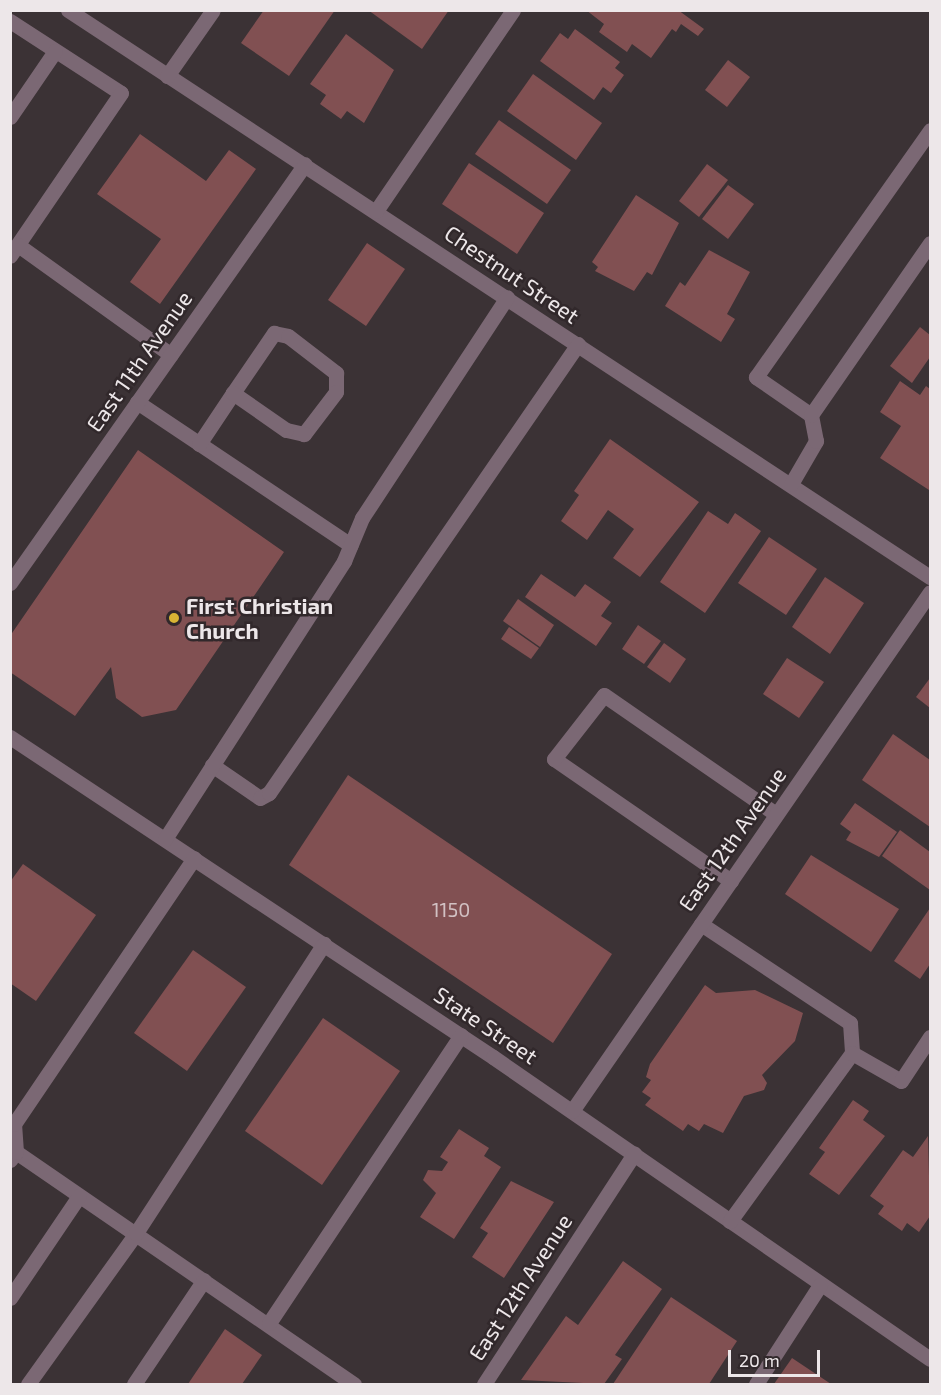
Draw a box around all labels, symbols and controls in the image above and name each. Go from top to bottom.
street label: Chestnut Street [440,219,584,329]
street label: East 11th Avenue [81,285,197,437]
place label: First Christian Church [186,592,333,644]
marker: First Christian Church [167,611,181,625]
street label: East 12th Avenue [672,762,792,916]
house number: 1150 [432,897,470,921]
street label: State Street [429,981,543,1069]
street label: East 12th Avenue [463,1209,577,1365]
scale bar [731,1338,822,1376]
text: 20 m [739,1349,780,1371]

